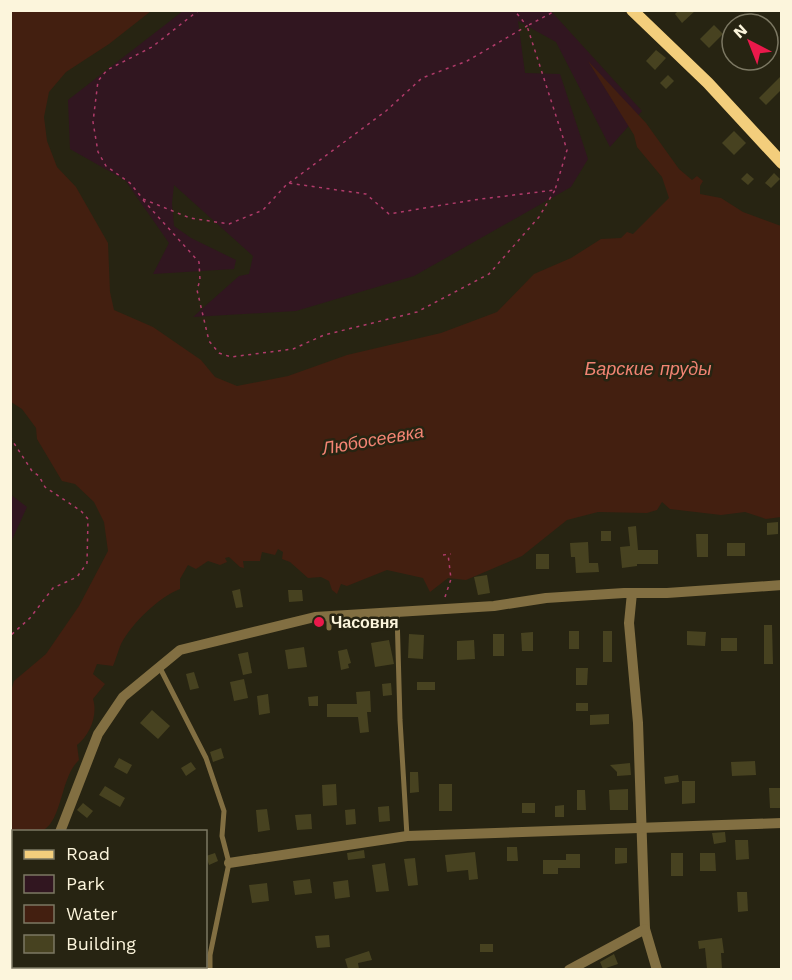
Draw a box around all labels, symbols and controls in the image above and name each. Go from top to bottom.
north arrow [720,12,780,72]
text: N [730,20,751,42]
water label: Барские пруды [585,358,711,379]
water label: Любосеевка [319,420,425,459]
place label: Часовня [331,613,399,632]
marker: Часовня [312,615,326,629]
legend [12,830,207,968]
text: Road [66,843,110,864]
text: Park [66,873,105,894]
text: Water [66,903,118,924]
text: Building [66,933,136,954]

